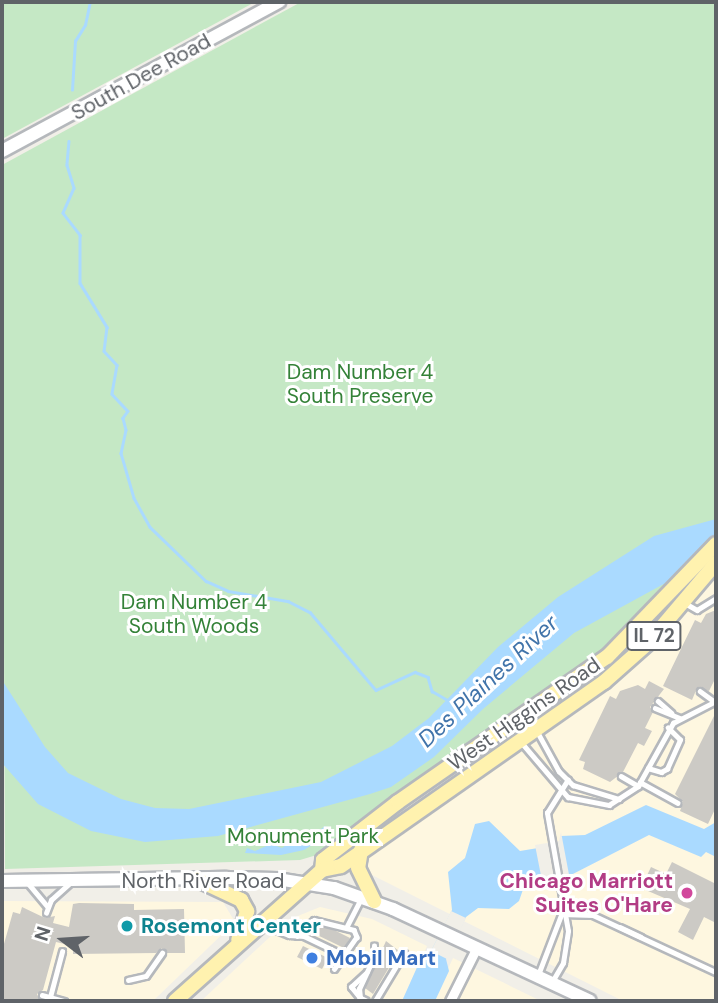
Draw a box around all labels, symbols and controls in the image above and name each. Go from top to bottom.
street label: South Dee Road [67,28,215,126]
park label: Dam Number 4 South Preserve [287,359,433,409]
park label: Dam Number 4 South Woods [121,589,267,639]
water label: Des Plaines River [412,609,564,753]
road number: IL 72 [626,621,682,652]
street label: West Higgins Road [443,652,605,776]
park label: Monument Park [227,823,379,849]
street label: North River Road [122,868,284,894]
place label: Chicago Marriott Suites O'Hare [499,868,673,918]
marker: Chicago Marriott Suites O'Hare [679,885,695,901]
north arrow [28,905,98,975]
place label: Rosemont Center [141,913,321,939]
marker: Rosemont Center [119,918,135,934]
text: N [28,923,56,944]
place label: Mobil Mart [326,945,436,971]
marker: Mobil Mart [304,950,320,966]

